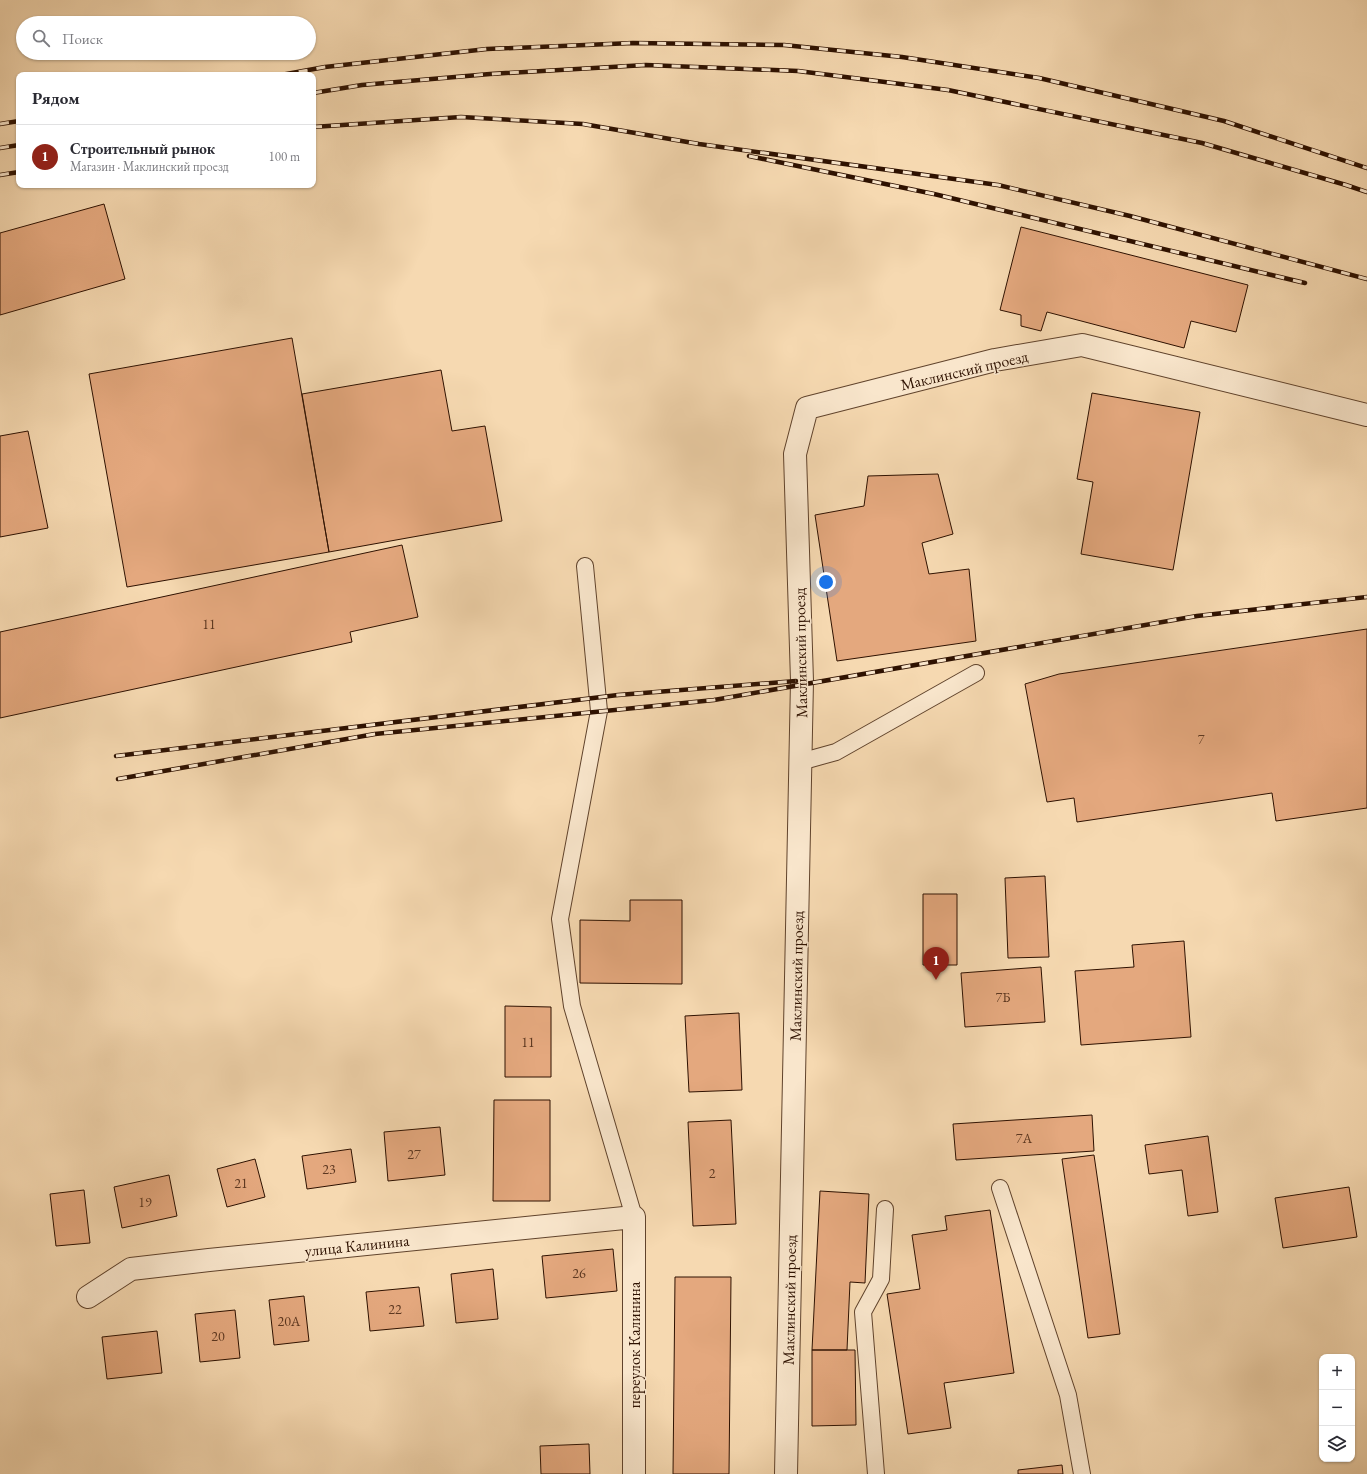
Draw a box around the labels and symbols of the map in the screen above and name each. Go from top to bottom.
street label: Маклинский проезд [898,345,1031,395]
your location [816,572,836,592]
street label: Маклинский проезд [789,587,812,718]
house number: 11 [202,615,216,633]
house number: 7 [1198,730,1205,748]
street label: Маклинский проезд [785,910,808,1041]
pin: 1 [923,947,949,980]
house number: 7Б [996,988,1010,1006]
house number: 11 [521,1033,535,1051]
house number: 7А [1016,1129,1033,1147]
house number: 27 [407,1145,421,1163]
house number: 23 [322,1160,336,1178]
house number: 2 [709,1164,716,1182]
house number: 21 [234,1174,248,1192]
house number: 19 [138,1193,152,1211]
street label: улица Калинина [304,1229,411,1261]
street label: Маклинский проезд [778,1234,801,1365]
house number: 26 [572,1264,586,1282]
street label: переулок Калинина [624,1281,645,1408]
house number: 22 [388,1300,402,1318]
house number: 20А [277,1312,301,1330]
house number: 20 [211,1327,225,1345]

